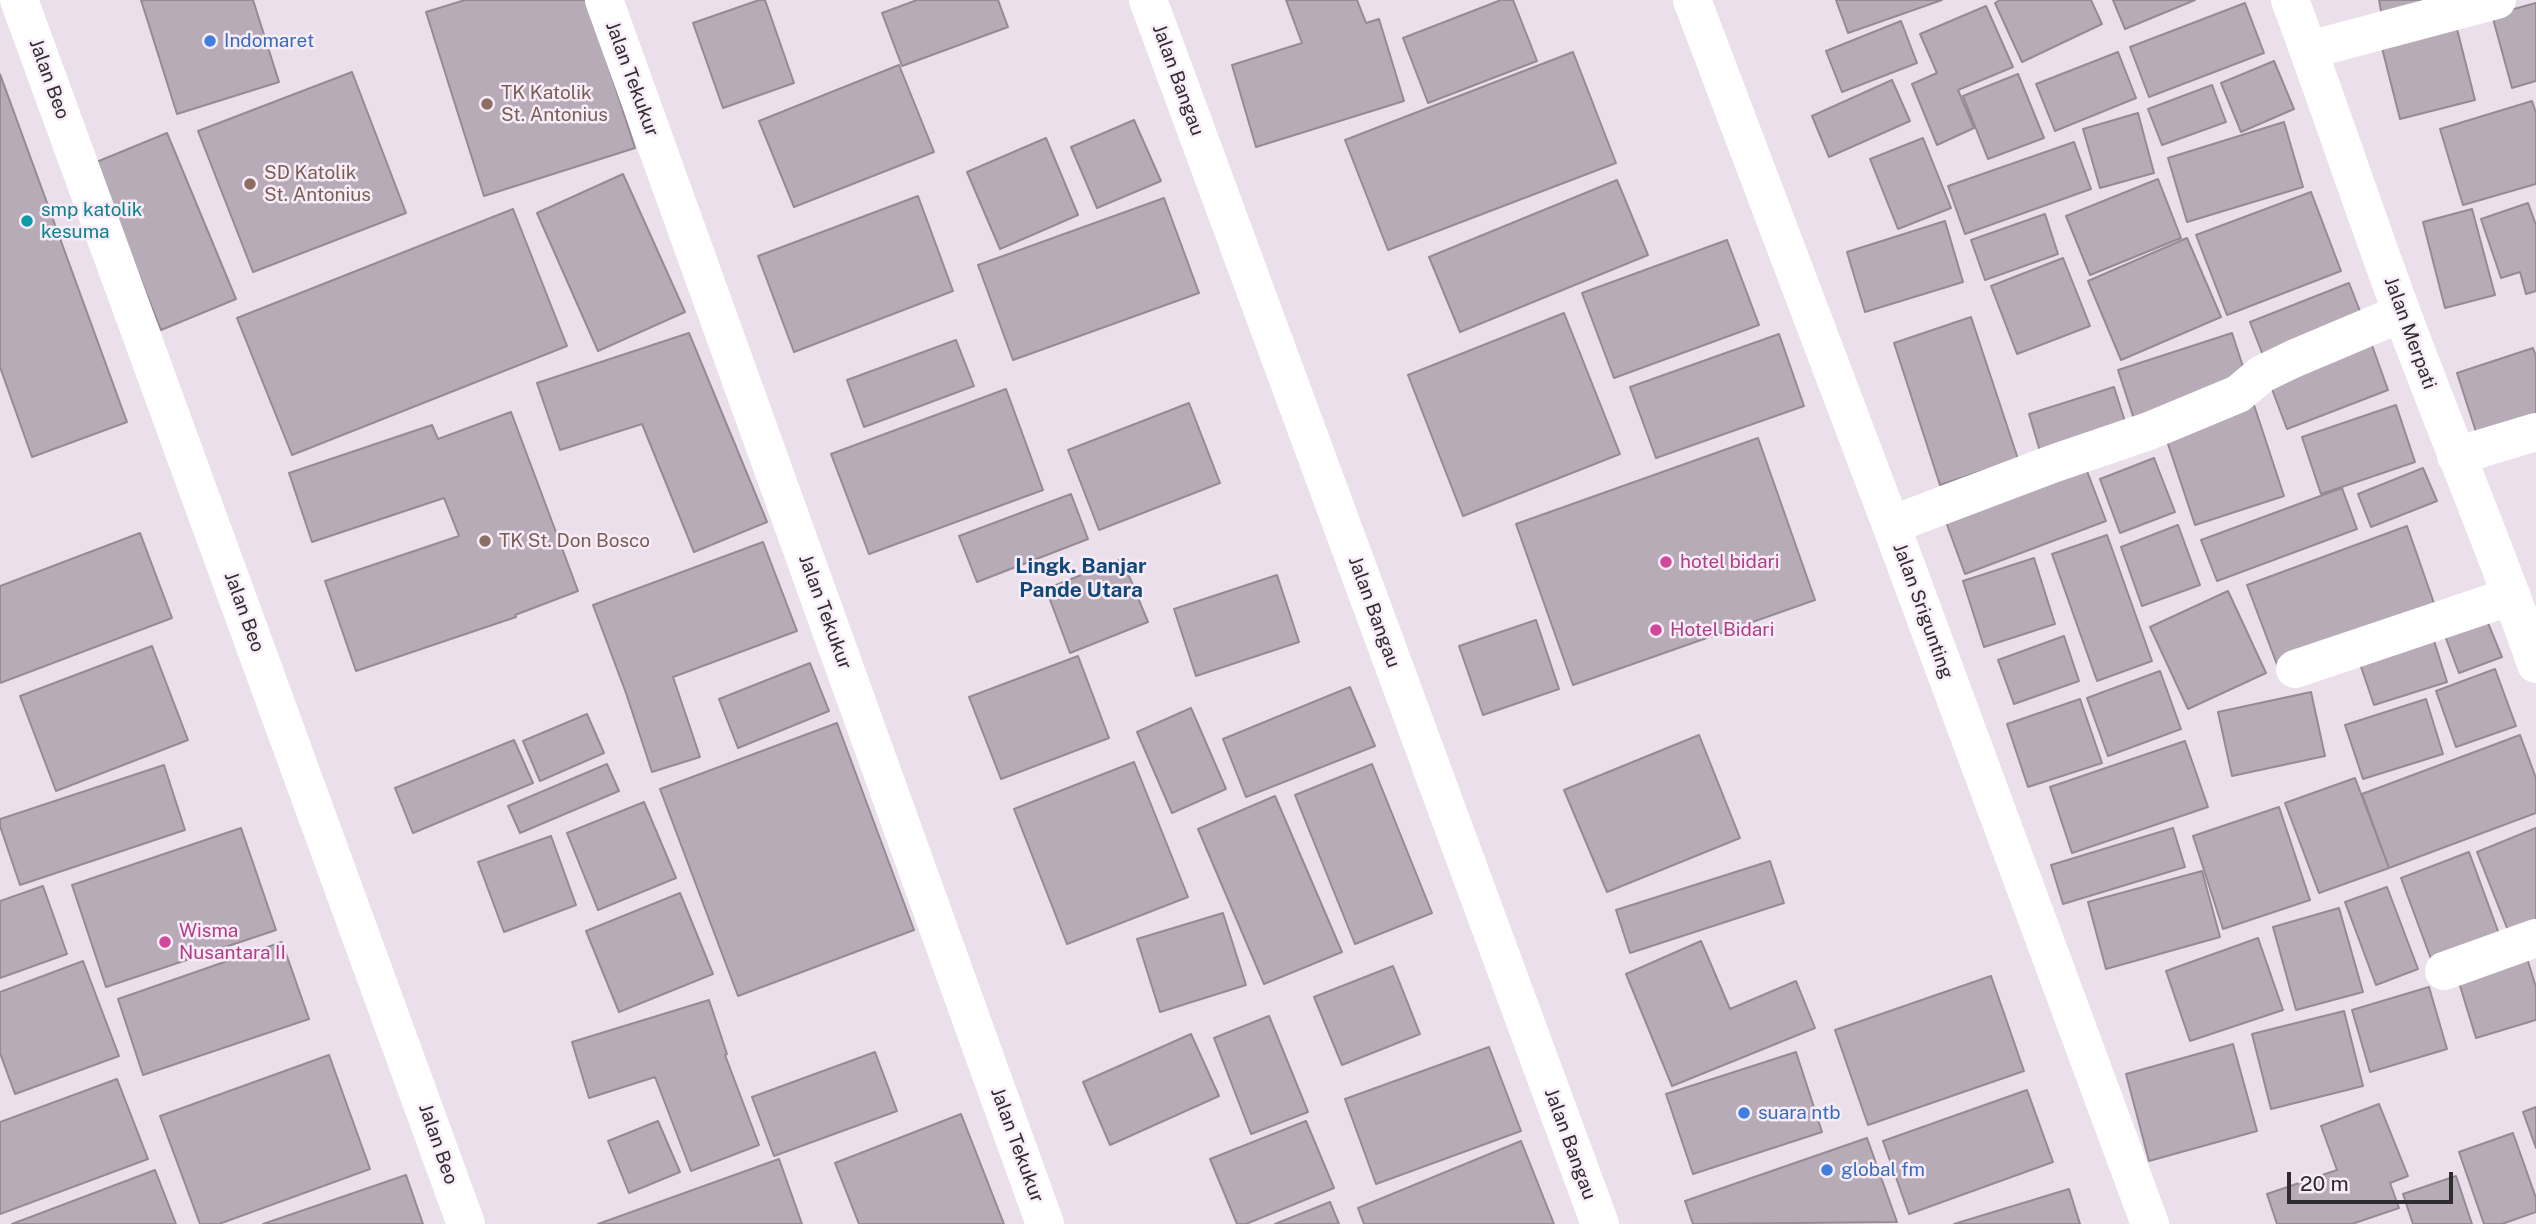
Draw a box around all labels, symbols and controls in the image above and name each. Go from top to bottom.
street label: Jalan Tekukur [601,18,663,140]
street label: Jalan Bangau [1147,21,1209,139]
place label: Indomaret [224,30,314,52]
marker: Indomaret [202,33,218,49]
street label: Jalan Beo [24,36,74,122]
place label: TK Katolik St. Antonius [501,82,608,126]
marker: TK Katolik St. Antonius [479,96,495,112]
place label: SD Katolik St. Antonius [264,162,371,206]
marker: SD Katolik St. Antonius [242,176,258,192]
place label: smp katolik kesuma [41,199,143,243]
marker: smp katolik kesuma [19,213,35,229]
street label: Jalan Merpati [2379,274,2441,392]
place label: TK St. Don Bosco [499,530,650,552]
marker: TK St. Don Bosco [477,533,493,549]
street label: Jalan Srigunting [1888,540,1958,682]
street label: Jalan Tekukur [794,551,856,673]
place label: hotel bidari [1680,551,1780,573]
street label: Jalan Bangau [1343,553,1405,671]
district label: Lingk. Banjar Pande Utara [1015,554,1147,604]
marker: hotel bidari [1658,554,1674,570]
street label: Jalan Beo [219,569,269,655]
place label: Hotel Bidari [1670,619,1774,641]
marker: Hotel Bidari [1648,622,1664,638]
place label: Wisma Nusantara II [179,920,286,964]
marker: Wisma Nusantara II [157,934,173,950]
street label: Jalan Tekukur [986,1084,1048,1206]
street label: Jalan Bangau [1539,1085,1601,1203]
street label: Jalan Beo [414,1101,462,1187]
place label: suara ntb [1758,1102,1841,1124]
marker: suara ntb [1736,1105,1752,1121]
scale bar [2291,1158,2457,1202]
place label: global fm [1841,1159,1925,1181]
marker: global fm [1819,1162,1835,1178]
text: 20 m [2300,1171,2349,1196]

